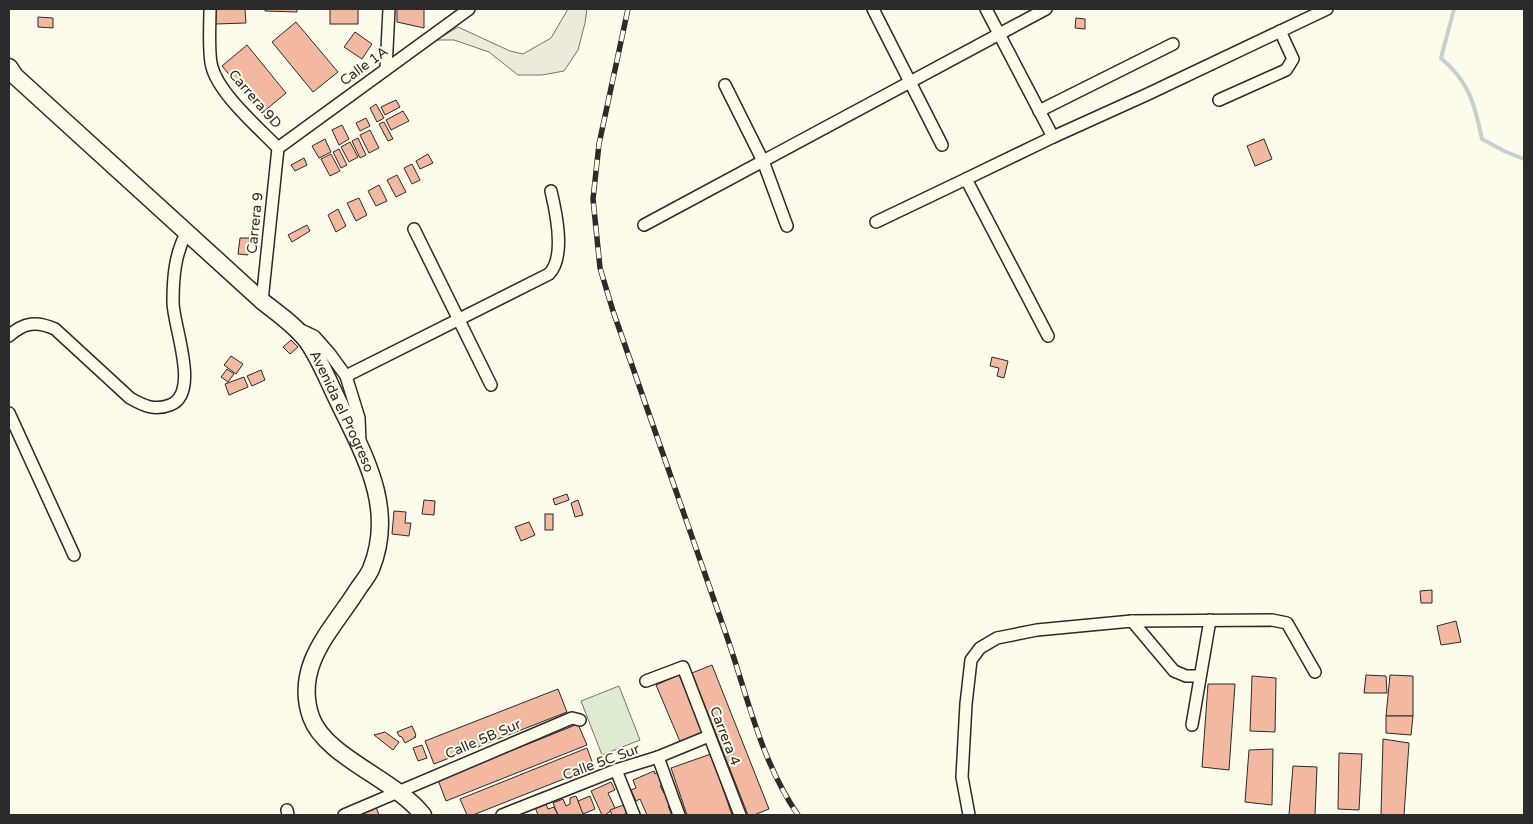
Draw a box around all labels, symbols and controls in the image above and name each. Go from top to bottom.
street label: Calle 1A [337,43,391,89]
street label: Carrera 9D [225,66,285,132]
street label: Carrera 9 [243,191,267,255]
street label: Avenida el Progreso [306,347,378,474]
street label: Carrera 4 [706,704,744,768]
street label: Calle 5B Sur [443,715,524,763]
street label: Calle 5C Sur [560,740,642,784]

